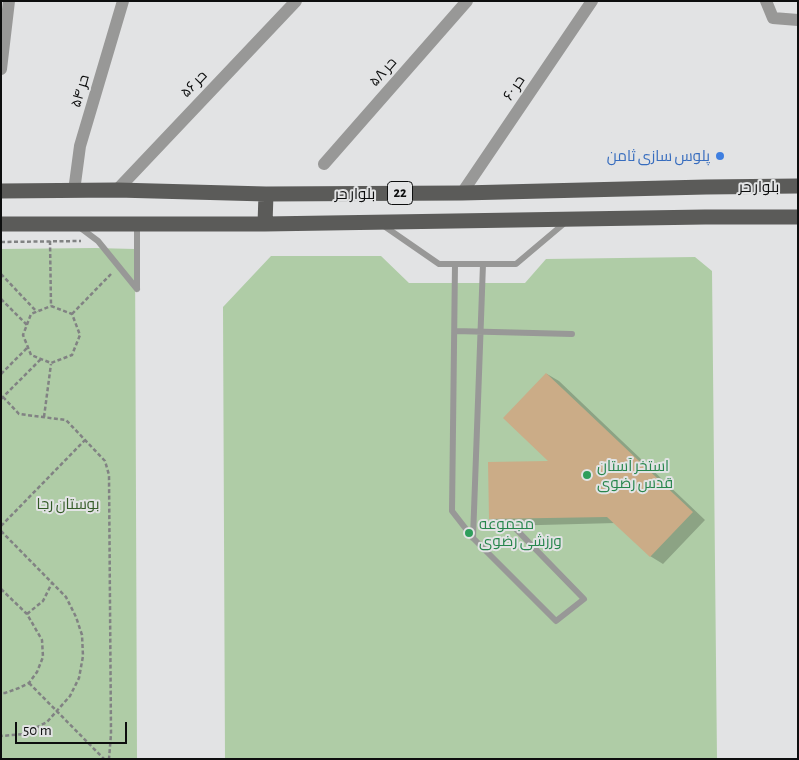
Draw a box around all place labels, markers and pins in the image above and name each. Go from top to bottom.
place label: پلوس سازی ثامن [607,147,710,165]
marker: پلوس سازی ثامن [714,150,726,162]
place label: استخر آستان قدس رضوی [597,457,673,492]
marker: استخر آستان قدس رضوی [581,469,593,481]
place label: مجموعه ورزشی رضوی [479,515,562,550]
marker: مجموعه ورزشی رضوی [463,527,475,539]

